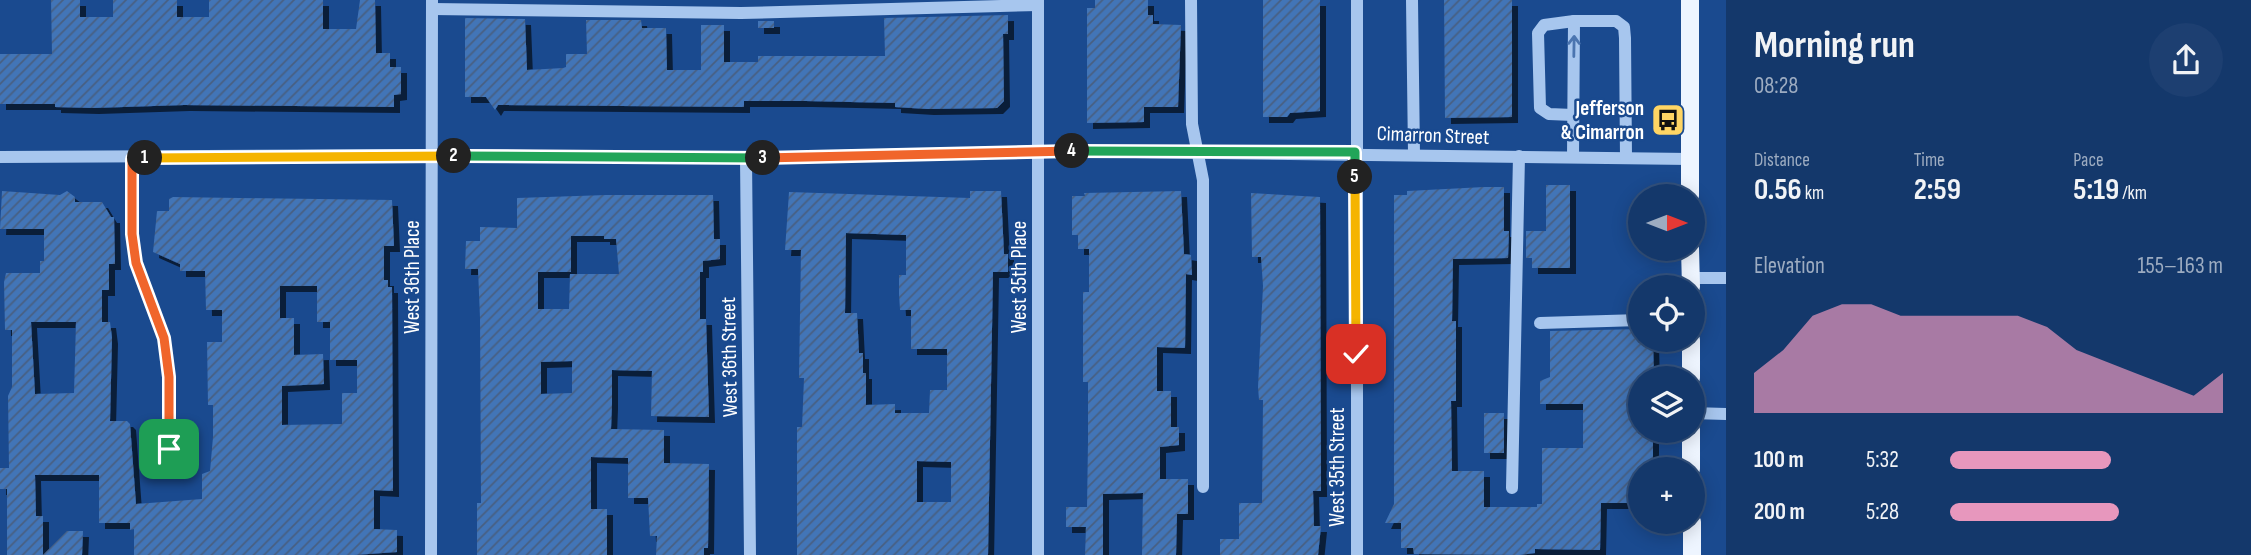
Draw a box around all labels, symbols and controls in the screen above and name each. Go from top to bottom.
text: Morning run [1754,23,1915,68]
button: share [2149,23,2223,97]
one-way arrow [1567,35,1581,58]
text: 08:28 [1754,72,1798,100]
place label: Jefferson & Cimarron [1561,96,1644,145]
bus stop icon: Jefferson & Cimarron [1649,101,1687,139]
street label: Cimarron Street [1376,121,1490,150]
pin: 4 [1054,134,1090,168]
pin: 2 [436,138,472,174]
text: 4 [1067,139,1076,162]
pin: 1 [128,140,162,176]
pin: 3 [746,140,780,176]
text: 2 [449,144,458,167]
text: 1 [141,146,148,169]
text: 3 [758,146,767,169]
text: Distance [1754,149,1810,172]
text: Time [1914,149,1945,172]
text: Pace [2073,149,2104,172]
pin: 5 [1338,160,1372,194]
text: 5 [1350,165,1359,188]
text: 0.56 [1754,172,1802,208]
text: 2:59 [1914,172,1961,208]
text: 5:19 [2073,172,2119,208]
text: km [1802,182,1824,205]
text: /km [2119,182,2147,205]
north arrow [1628,184,1704,261]
map controls [1628,184,1705,534]
street label: West 36th Place [400,220,425,334]
street label: West 35th Place [1007,221,1032,333]
text: Elevation [1754,252,1825,280]
text: 155–163 m [2138,252,2223,280]
button: locate [1628,275,1705,352]
street label: West 36th Street [716,297,743,417]
pin [1326,324,1386,384]
icon: check [1337,335,1375,373]
button: layers [1628,366,1705,443]
street label: West 35th Street [1325,407,1350,527]
pin [139,419,199,479]
icon: arrive [150,430,188,468]
text: 100 m [1754,446,1804,474]
text: 5:32 [1866,446,1899,474]
button: + [1628,457,1705,534]
text: 200 m [1754,498,1805,526]
text: 5:28 [1866,498,1899,526]

